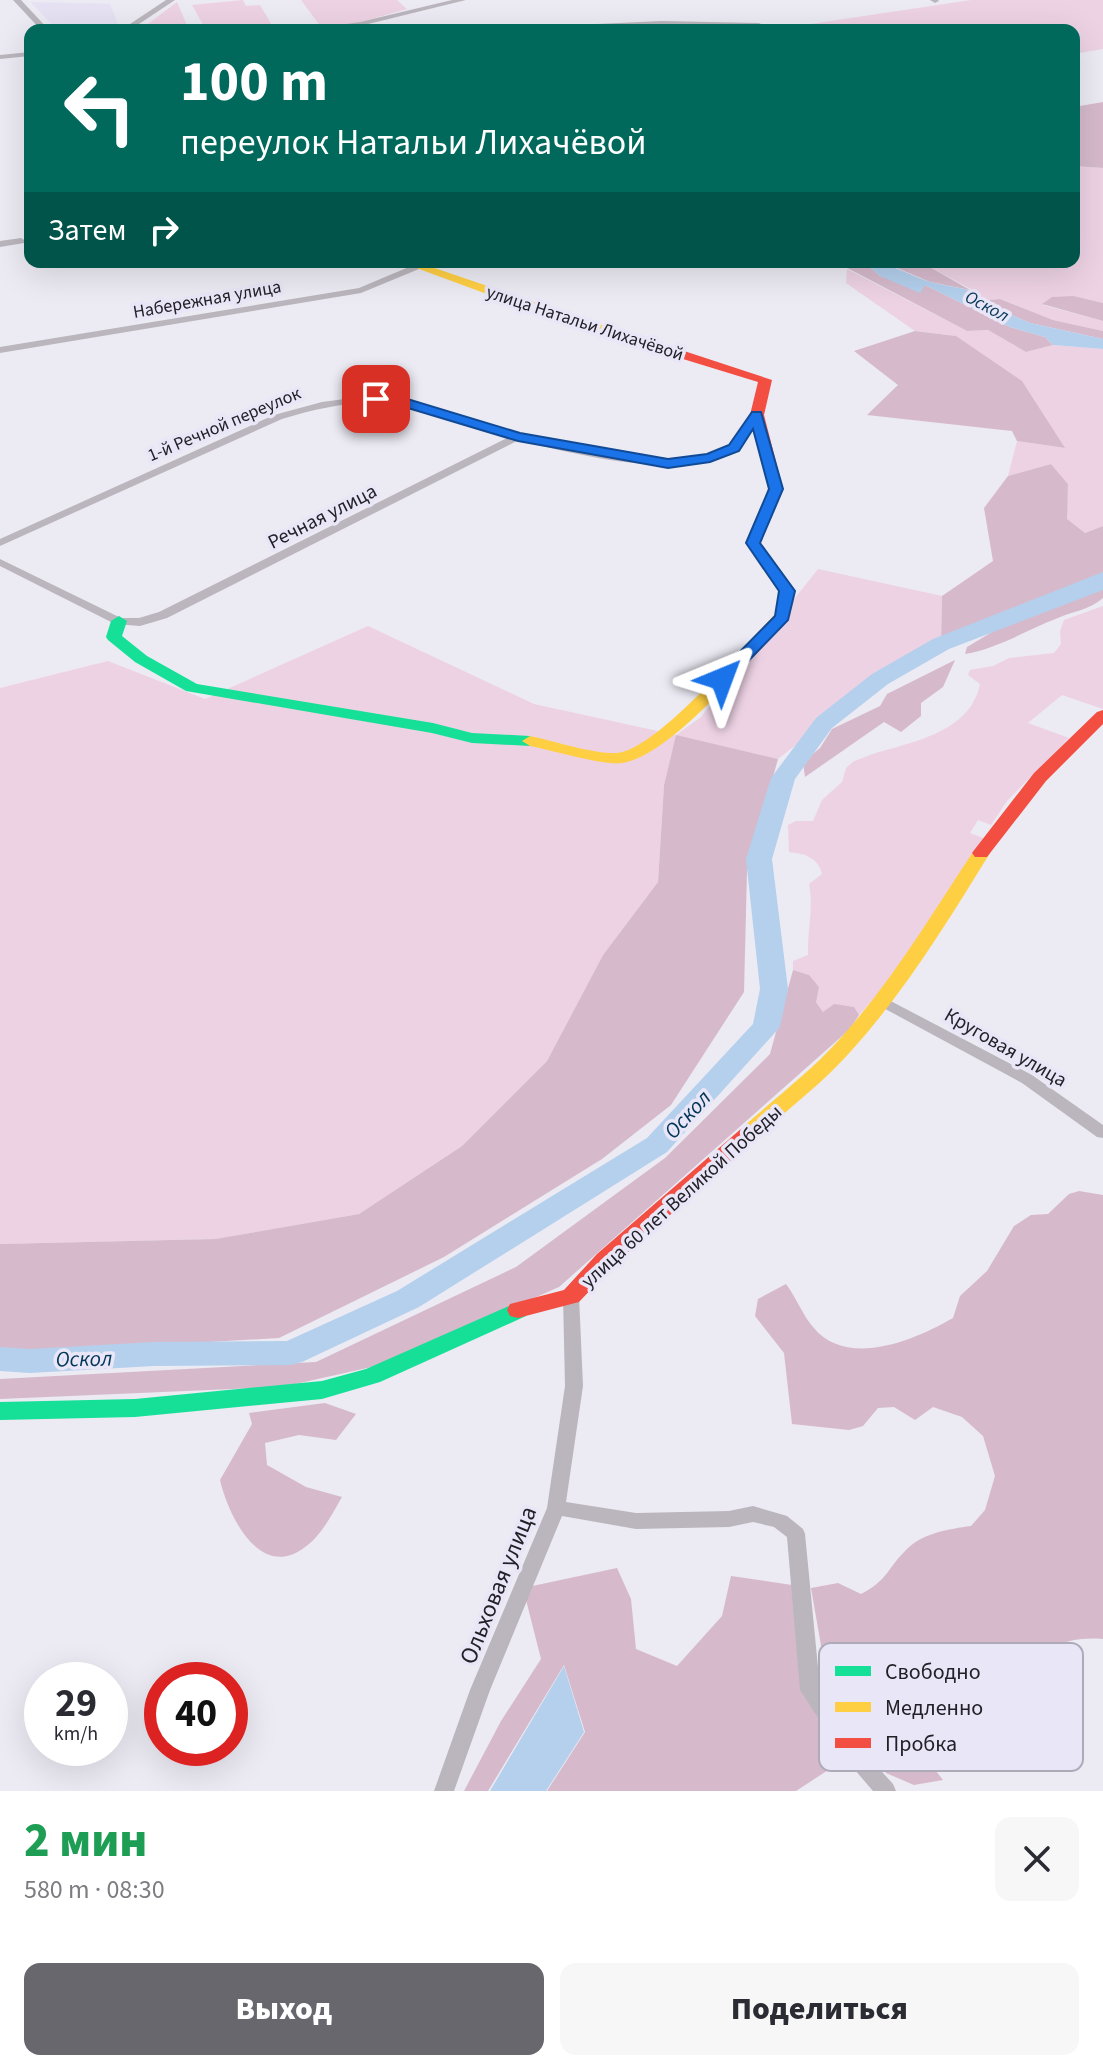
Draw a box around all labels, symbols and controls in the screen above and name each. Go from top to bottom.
text: 100 m [180,43,328,122]
icon: left [48,56,152,160]
text: переулок Натальи Лихачёвой [180,117,647,168]
icon: right [142,208,186,252]
text: Затем [48,209,126,252]
street label: Набережная улица [131,274,283,325]
street label: улица Натальи Лихачёвой [483,280,687,367]
water label: Оскол [960,284,1013,328]
pin [342,365,410,433]
icon: arrive [354,377,398,421]
street label: 1-й Речной переулок [144,381,305,468]
street label: Речная улица [263,477,382,556]
position arrow [680,637,764,721]
street label: Круговая улица [939,1001,1072,1094]
water label: Оскол [657,1083,719,1146]
street label: улица 60 лет Великой Победы [575,1099,788,1295]
water label: Оскол [55,1343,113,1375]
street label: Ольховая улица [451,1501,546,1669]
legend [819,1643,1083,1771]
text: Свободно [885,1656,981,1688]
speed limit sign: 40 [144,1662,248,1766]
text: 29 [55,1675,97,1732]
text: Медленно [885,1692,983,1724]
text: km/h [54,1720,98,1748]
text: Пробка [885,1728,957,1760]
text: 2 мин [24,1807,147,1875]
button: close [995,1817,1079,1901]
text: 580 m · 08:30 [24,1871,165,1908]
button: Выход [24,1963,544,2055]
button: Поделиться [560,1963,1079,2055]

